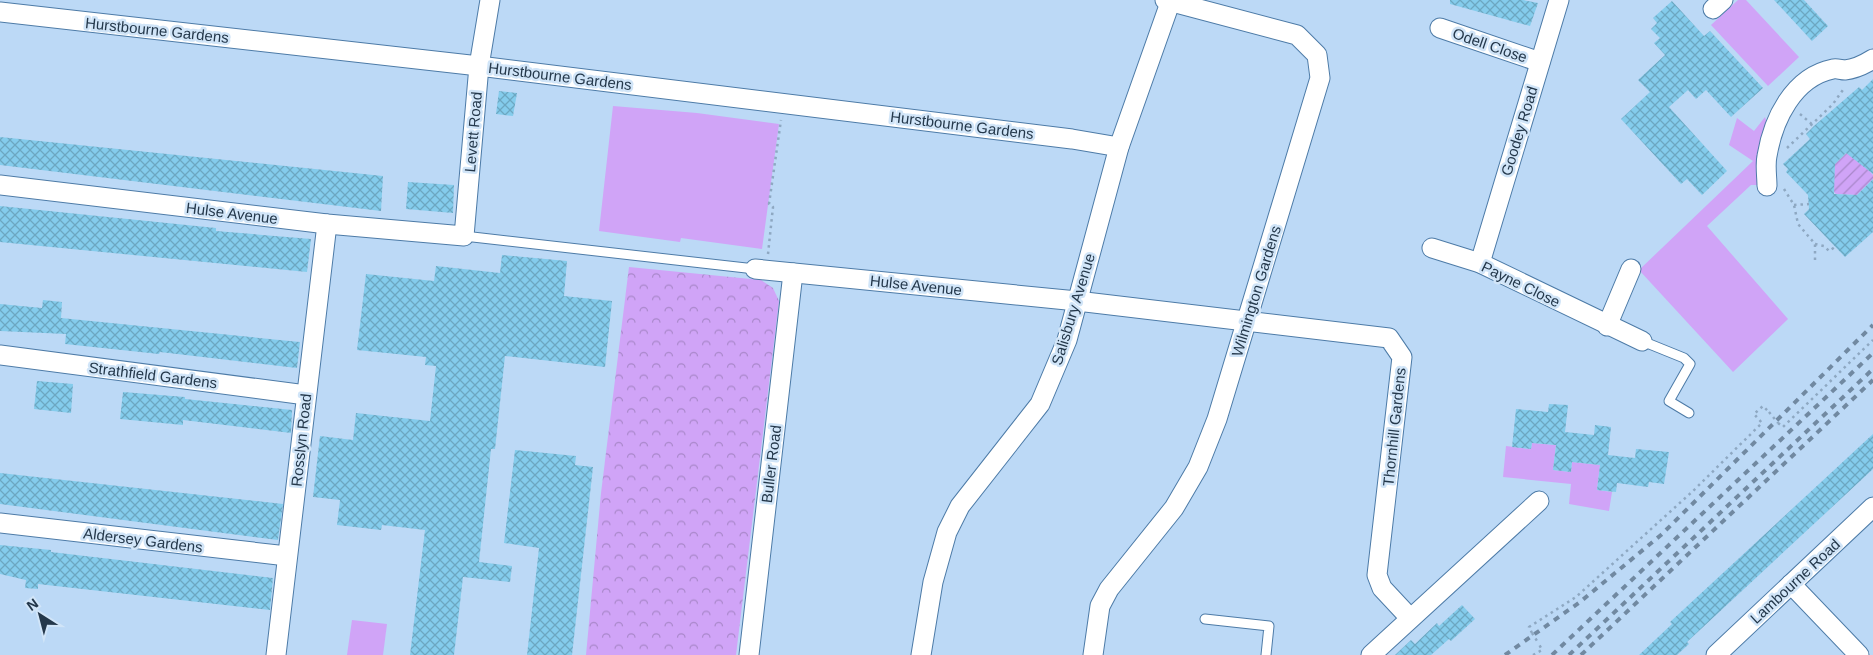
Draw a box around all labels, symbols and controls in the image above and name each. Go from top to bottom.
street label: Hurstbourne Gardens [84,14,230,46]
street label: Odell Close [1451,24,1529,66]
street label: Hurstbourne Gardens [487,59,633,93]
street label: Goodey Road [1497,84,1541,178]
street label: Levett Road [461,91,485,173]
street label: Hurstbourne Gardens [889,108,1035,142]
street label: Hulse Avenue [185,199,279,227]
street label: Wilmington Gardens [1228,224,1284,358]
street label: Salisbury Avenue [1048,251,1098,367]
street label: Payne Close [1479,258,1563,310]
street label: Hulse Avenue [869,272,963,298]
street label: Strathfield Gardens [88,359,218,391]
street label: Thornhill Gardens [1379,367,1409,487]
street label: Rosslyn Road [288,393,314,487]
street label: Buller Road [758,424,784,504]
street label: Aldersey Gardens [82,524,204,556]
street label: Lambourne Road [1747,535,1843,627]
north arrow [15,590,65,640]
text: N [24,595,41,614]

